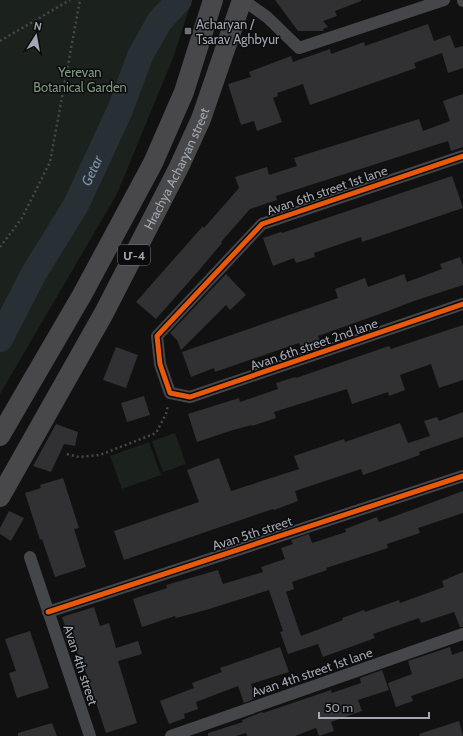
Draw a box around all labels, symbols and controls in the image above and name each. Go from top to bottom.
north arrow [16,16,56,56]
place label: Acharyan / Tsarav Aghbyur [196,16,280,47]
text: N [33,19,43,34]
marker: Acharyan / Tsarav Aghbyur [183,26,193,36]
park label: Yerevan Botanical Garden [33,64,127,95]
street label: Hrachya Acharyan street [140,105,212,232]
water label: Getar [77,152,107,189]
street label: Avan 6th street 1st lane [265,162,390,218]
road number: Մ-4 [118,245,150,265]
street label: Avan 6th street 2nd lane [248,315,380,373]
street label: Avan 5th street [210,512,295,553]
street label: Avan 4th street [60,623,102,708]
street label: Avan 4th street 1st lane [250,644,375,700]
scale bar [319,694,429,720]
text: 50 m [325,700,353,715]

